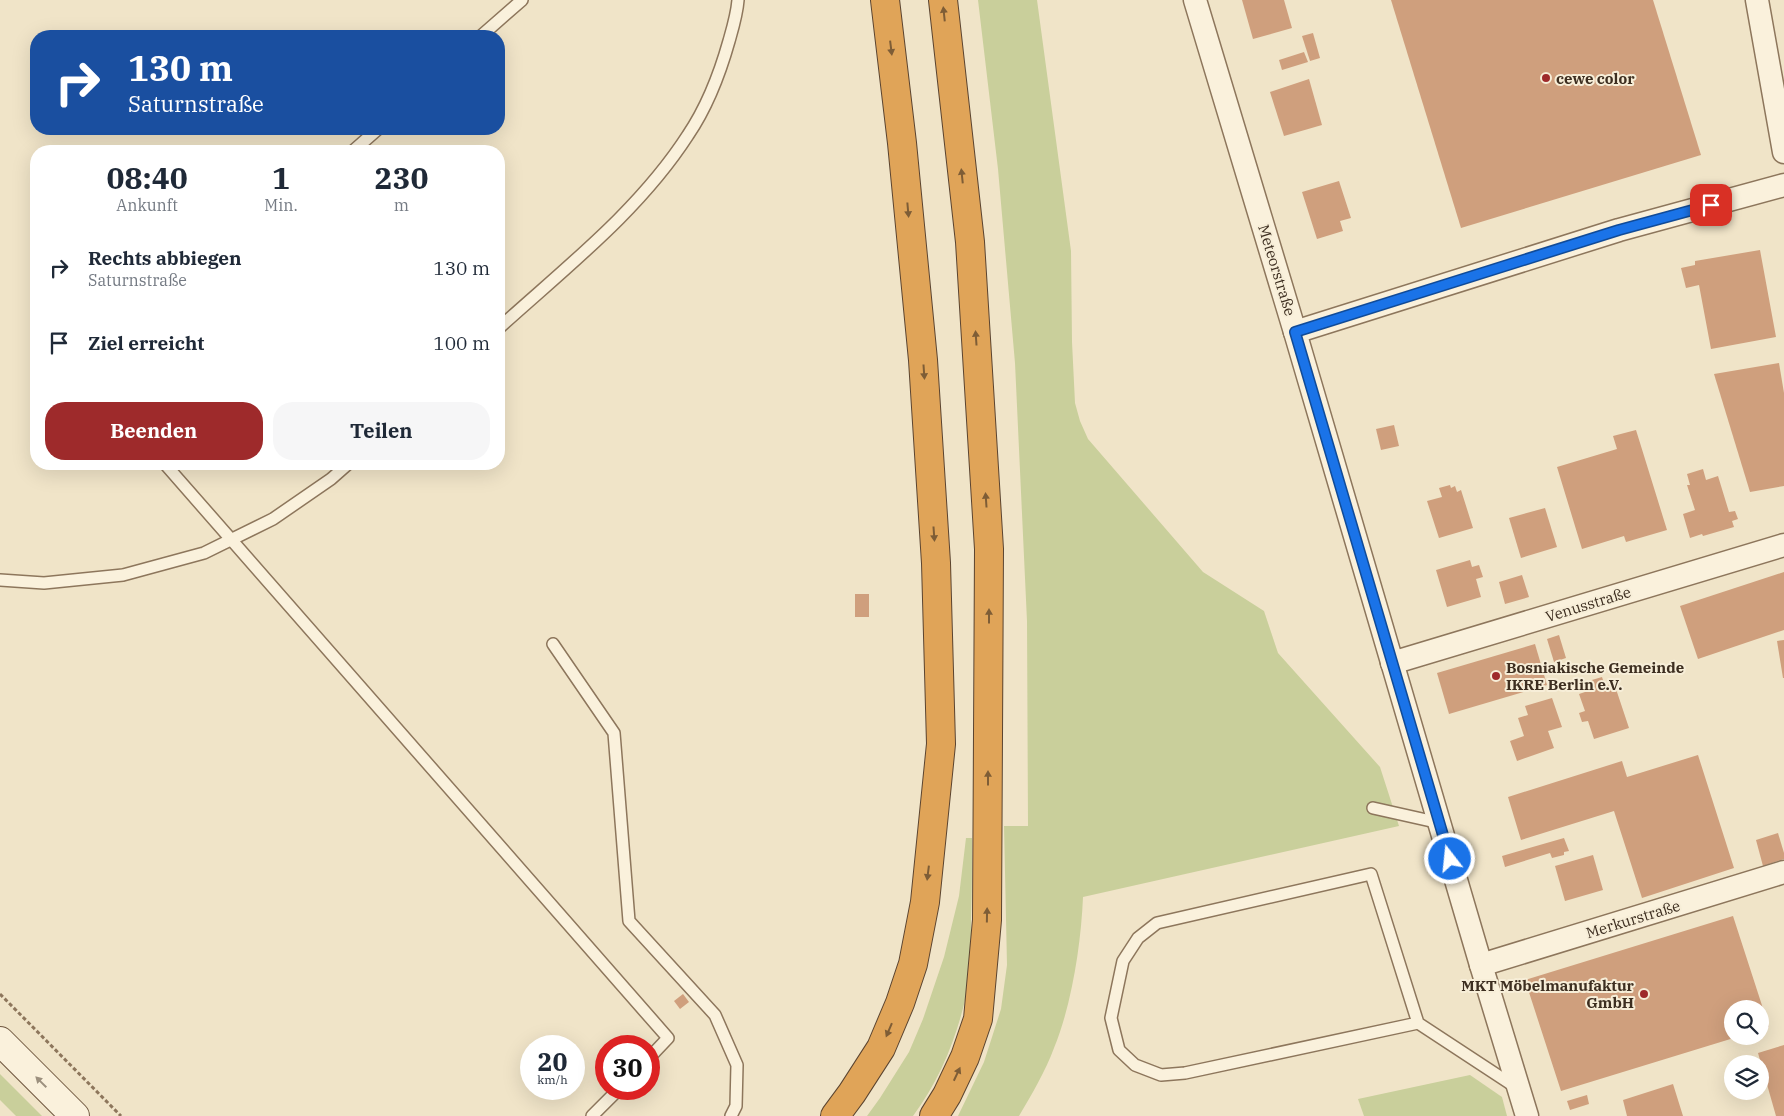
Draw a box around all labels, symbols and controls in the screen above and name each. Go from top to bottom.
one-way arrow [940,6,948,22]
one-way arrow [887,41,895,57]
text: 130 m [128,45,233,91]
icon: right [45,50,110,115]
place label: cewe color [1556,69,1635,88]
marker: cewe color [1540,72,1552,84]
text: Saturnstraße [128,89,264,118]
text: 08:40 [107,158,188,197]
text: 1 [272,158,290,197]
text: 230 [374,158,428,197]
one-way arrow [958,168,966,184]
pin [1690,184,1732,226]
icon: arrive [1697,191,1725,219]
text: Ankunft [116,195,178,215]
text: Min. [264,195,298,215]
text: m [394,195,409,215]
one-way arrow [905,202,913,218]
street label: Meteorstraße [1254,222,1300,318]
text: Rechts abbiegen [88,246,242,270]
icon: right [45,254,73,282]
text: 130 m [433,256,490,280]
text: Saturnstraße [88,270,187,290]
icon: arrive [45,329,73,357]
one-way arrow [971,330,979,346]
text: Ziel erreicht [88,331,204,355]
text: 100 m [433,331,490,355]
one-way arrow [920,364,928,380]
button: Beenden [45,402,263,460]
button: Teilen [273,402,490,460]
one-way arrow [982,492,990,508]
one-way arrow [930,526,938,542]
street label: Venusstraße [1543,582,1633,626]
one-way arrow [985,607,993,623]
place label: Bosniakische Gemeinde IKRE Berlin e.V. [1506,658,1684,694]
marker: Bosniakische Gemeinde IKRE Berlin e.V. [1490,670,1502,682]
one-way arrow [984,770,992,786]
position arrow [1423,832,1475,884]
one-way arrow [924,865,932,881]
street label: Merkurstraße [1584,896,1682,942]
one-way arrow [983,907,991,923]
place label: MKT Möbelmanufaktur GmbH [1461,976,1635,1012]
marker: MKT Möbelmanufaktur GmbH [1638,988,1650,1000]
map controls [1724,1000,1769,1100]
button: search [1724,1000,1769,1045]
one-way arrow [884,1023,892,1037]
speed limit sign: 30 [595,1035,660,1100]
text: 20 [537,1045,568,1078]
button: layers [1724,1055,1769,1100]
one-way arrow [953,1066,962,1081]
text: km/h [537,1072,568,1087]
one-way arrow [35,1076,47,1088]

